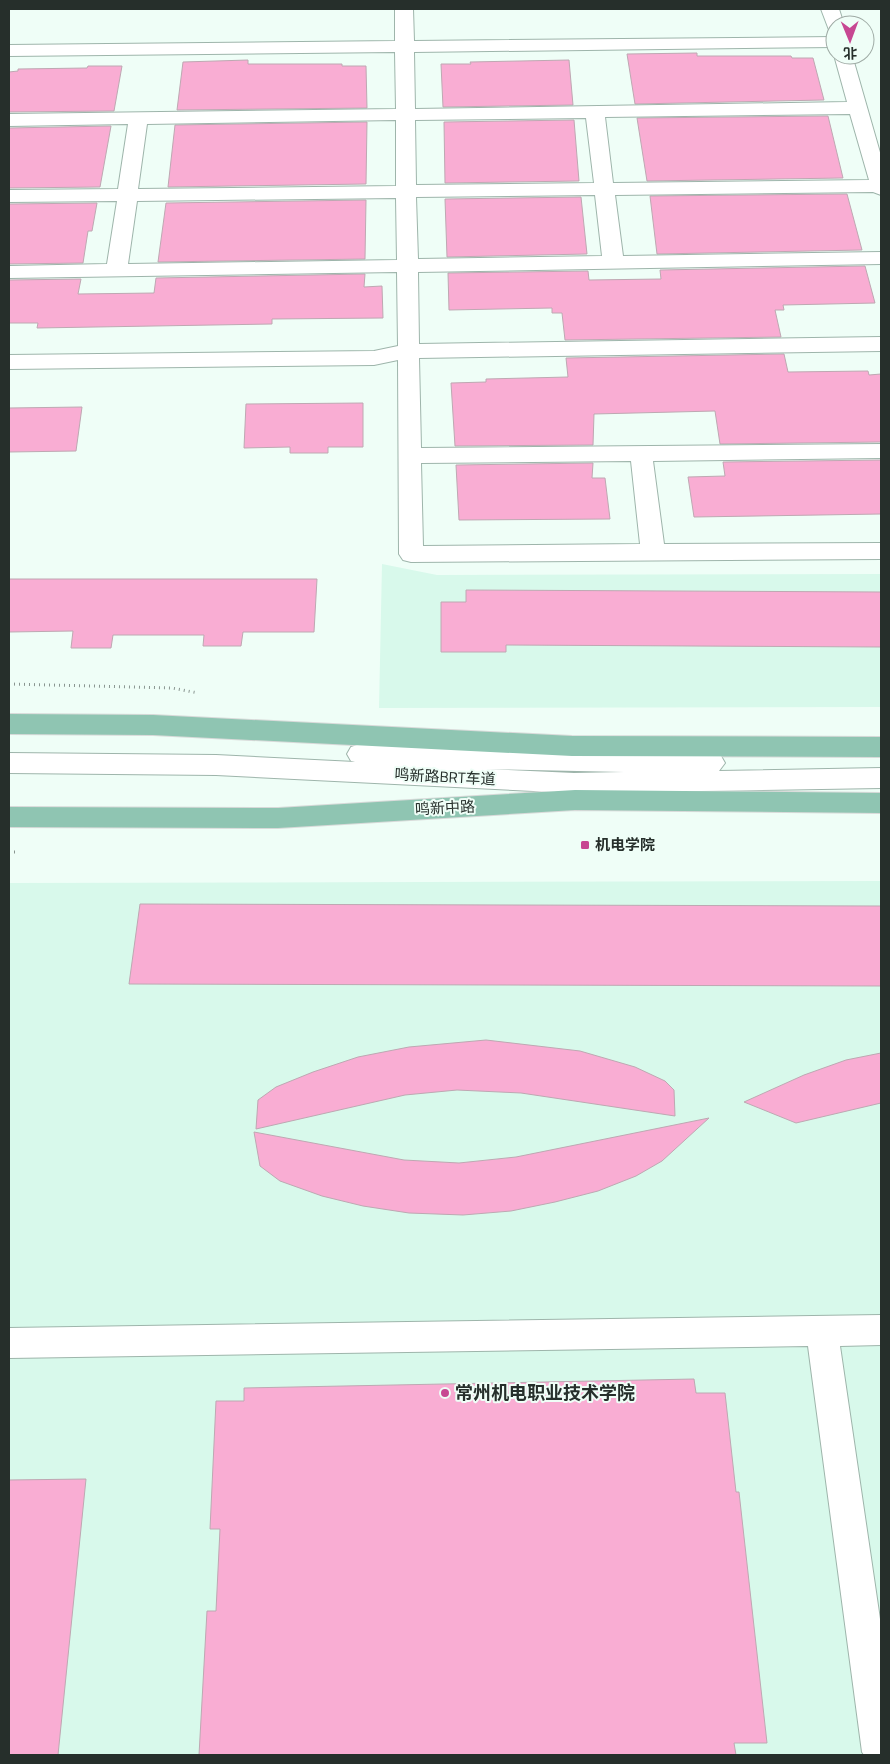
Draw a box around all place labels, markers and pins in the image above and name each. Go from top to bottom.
place label: 机电学院 [595,833,655,856]
marker: 机电学院 [579,839,591,851]
place label: 常州机电职业技术学院 [455,1379,635,1406]
marker: 常州机电职业技术学院 [439,1387,451,1399]

